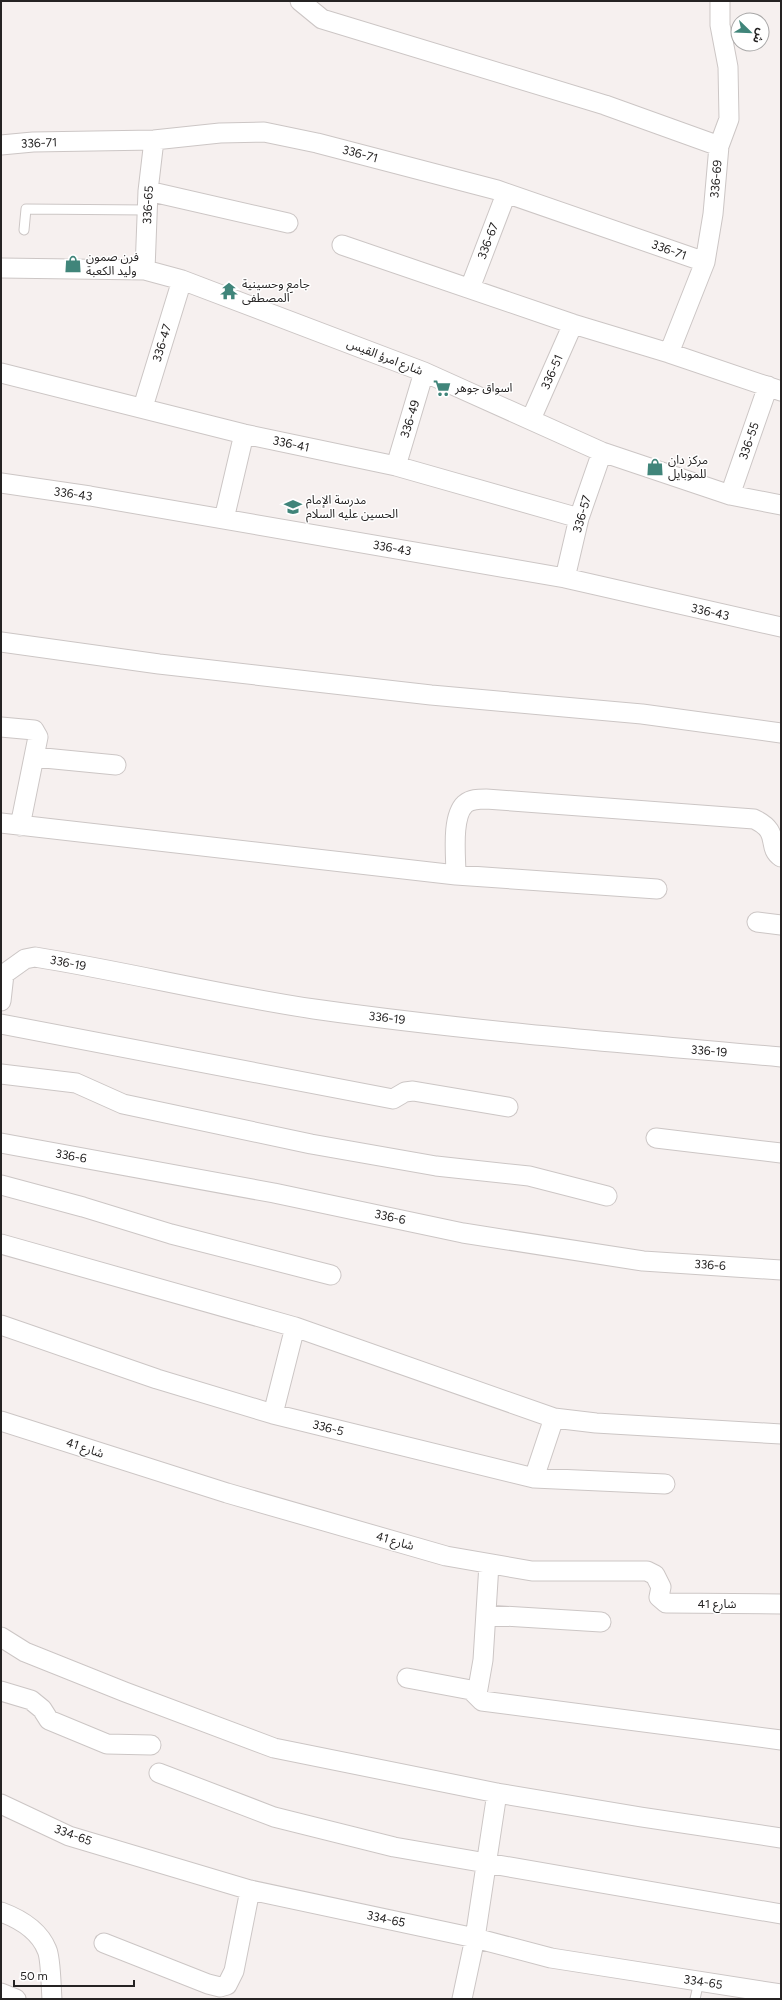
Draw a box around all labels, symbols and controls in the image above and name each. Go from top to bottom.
north arrow [730,12,770,52]
text: ش [750,26,768,45]
street label: 336-71 [21,135,57,151]
street label: 336-71 [341,143,379,165]
street label: 336-69 [707,159,725,199]
street label: 336-65 [140,185,156,225]
street label: 336-67 [475,220,502,261]
street label: 336-71 [650,237,688,263]
place label: فرن صمون وليد الكعبة [86,250,139,278]
shop icon: فرن صمون وليد الكعبة [63,254,83,274]
place label: جامع وحسينية المصطفى [242,277,310,305]
temple icon: جامع وحسينية المصطفى [219,281,239,301]
street label: 336-47 [150,322,175,364]
street label: شارع امرؤ القيس [344,336,425,380]
street label: 336-51 [538,352,566,392]
supermarket icon: اسواق جوهر [432,378,452,398]
place label: اسواق جوهر [454,381,513,395]
street label: 336-49 [398,398,422,440]
street label: 336-55 [736,420,762,462]
street label: 336-41 [271,433,311,455]
place label: مركز دان للموبايل [668,453,708,481]
shop icon: مركز دان للموبايل [645,457,665,477]
street label: 336-43 [53,484,93,504]
place label: مدرسة الإمام الحسين عليه السلام [306,493,398,523]
street label: 336-57 [570,493,594,534]
school or university icon: مدرسة الإمام الحسين عليه السلام [283,497,303,517]
street label: 336-43 [372,538,412,558]
street label: 336-43 [690,601,730,623]
street label: 336-19 [49,953,87,973]
street label: 336-19 [368,1009,406,1027]
street label: 336-19 [690,1042,728,1060]
street label: 336-6 [54,1146,88,1166]
street label: 336-6 [373,1207,407,1227]
street label: 336-6 [694,1257,726,1273]
street label: 336-5 [311,1417,345,1439]
street label: شارع 41 [64,1435,106,1463]
street label: شارع 41 [374,1529,416,1555]
street label: شارع 41 [698,1597,736,1613]
street label: 334-65 [52,1822,94,1848]
street label: 334-65 [365,1908,407,1930]
scale bar [14,1962,134,1988]
text: 50 m [20,1969,48,1983]
street label: 334-65 [683,1972,724,1992]

